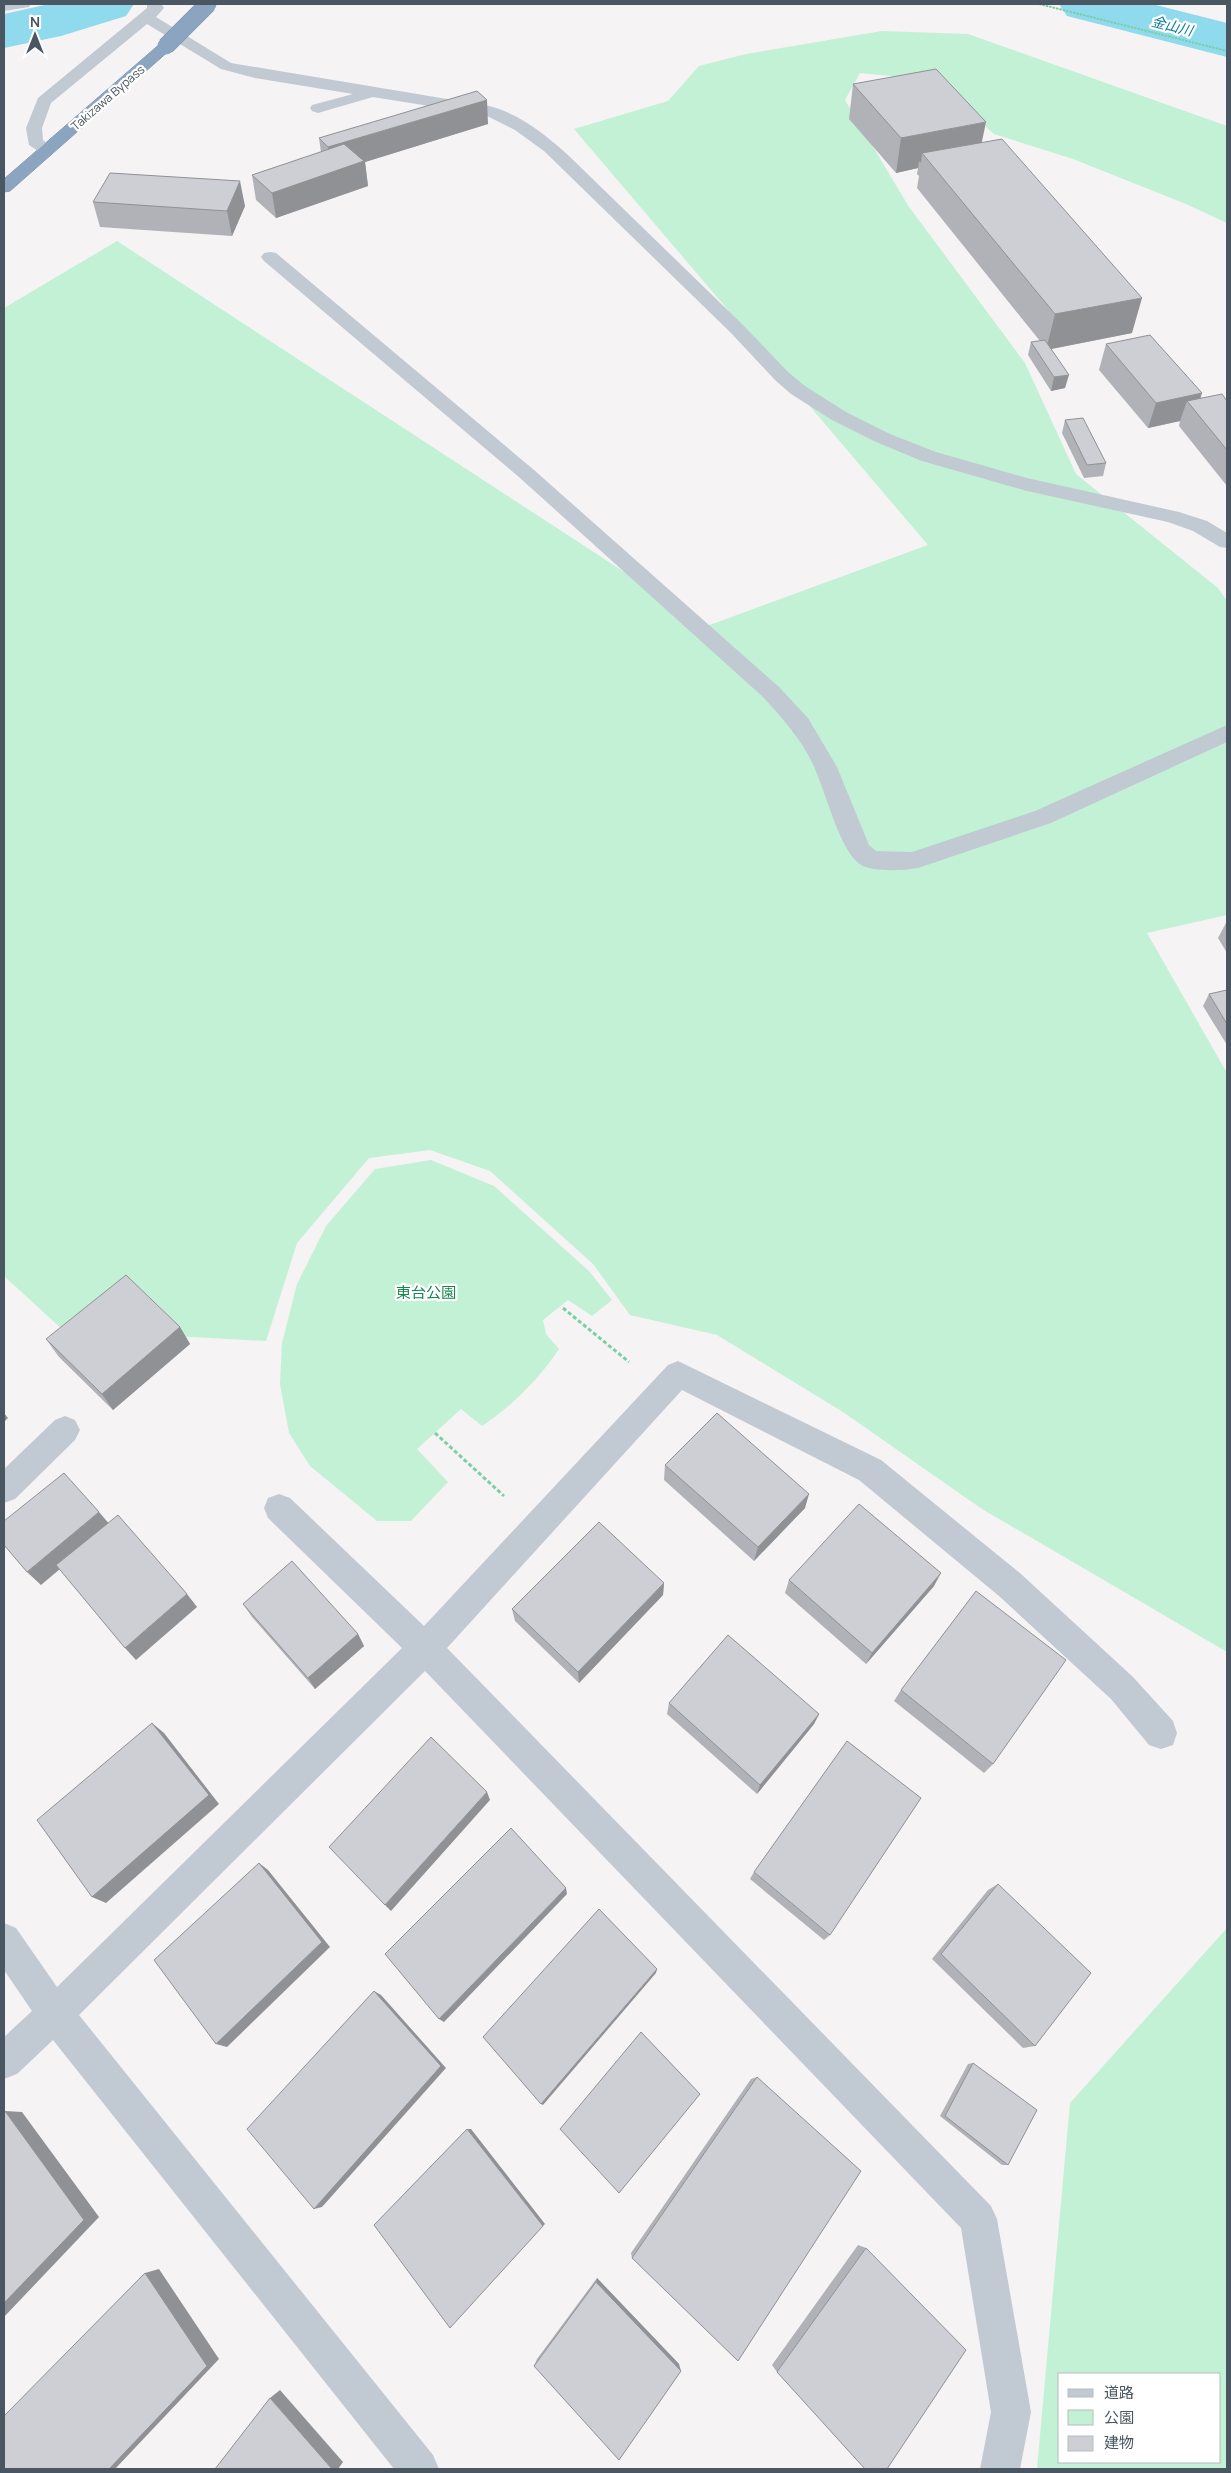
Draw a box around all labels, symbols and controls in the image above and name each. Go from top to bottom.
north arrow [10,10,60,60]
water label: 金山川 [1149,11,1197,40]
text: N [30,12,40,31]
street label: Takizawa Bypass [67,61,148,134]
park label: 東台公園 [396,1282,456,1303]
legend [1058,2373,1221,2463]
text: 道路 [1104,2382,1134,2403]
text: 公園 [1104,2407,1134,2428]
text: 建物 [1104,2432,1134,2453]

